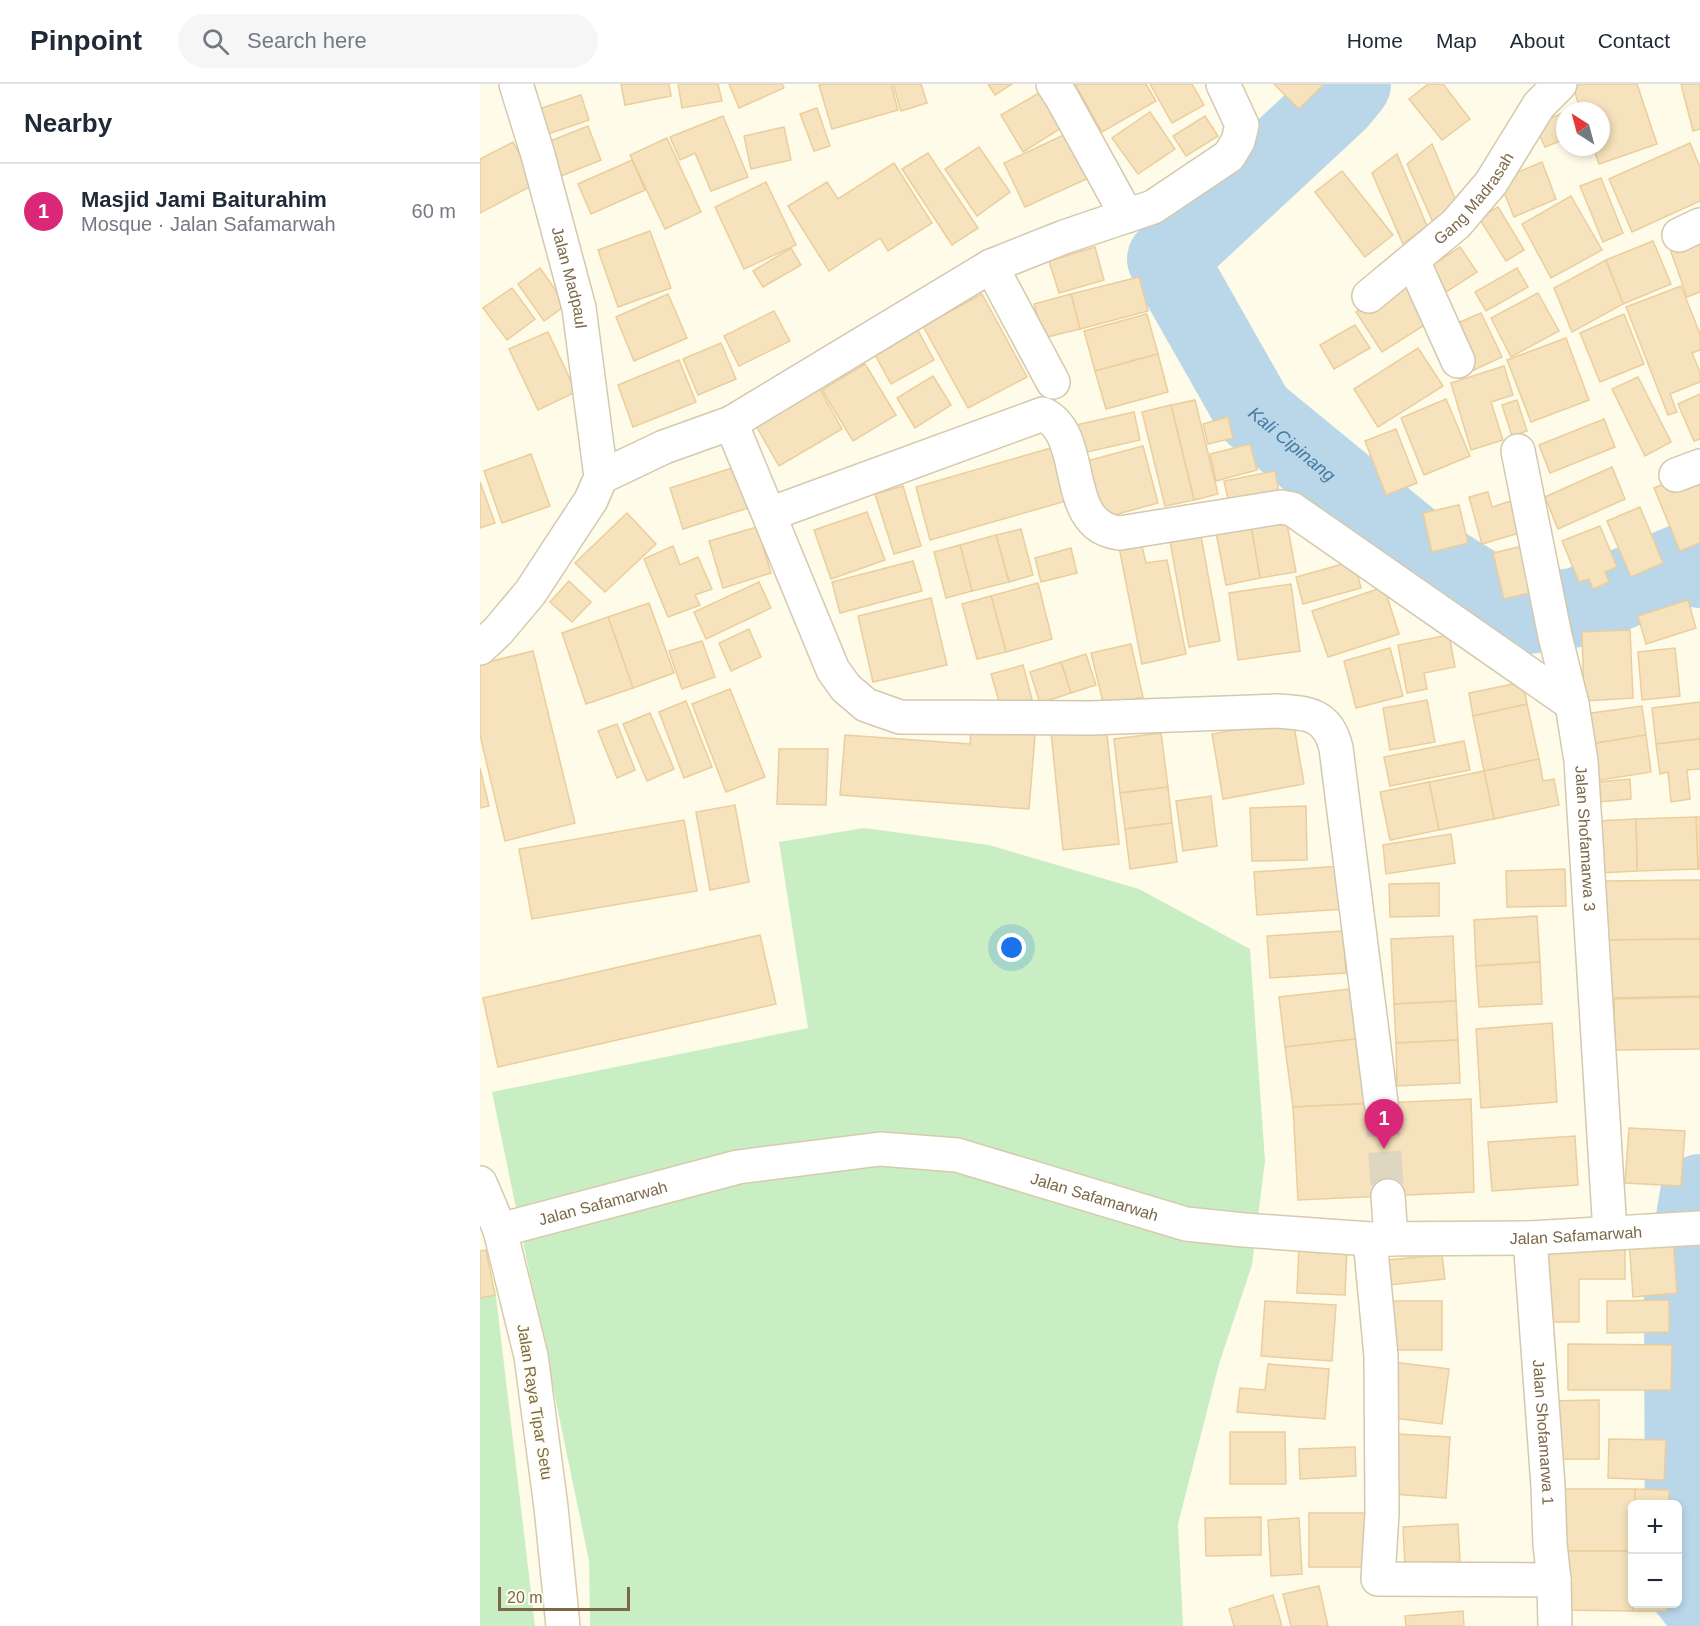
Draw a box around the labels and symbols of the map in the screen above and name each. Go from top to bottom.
north arrow [1556,102,1610,156]
street label: Gang Madrasah [1430,149,1516,247]
street label: Jalan Madpaul [549,225,590,329]
water label: Kali Cipinang [1244,403,1339,486]
street label: Jalan Shofamarwa 3 [1573,765,1599,912]
your location [997,933,1026,962]
pin: 1 [1364,1100,1404,1149]
street label: Jalan Safamarwah [1029,1169,1161,1224]
street label: Jalan Safamarwah [537,1178,669,1228]
street label: Jalan Safamarwah [1510,1223,1643,1247]
street label: Jalan Raya Tipar Setu [514,1323,556,1481]
street label: Jalan Shofamarwa 1 [1530,1359,1557,1506]
scale bar [498,1584,630,1612]

